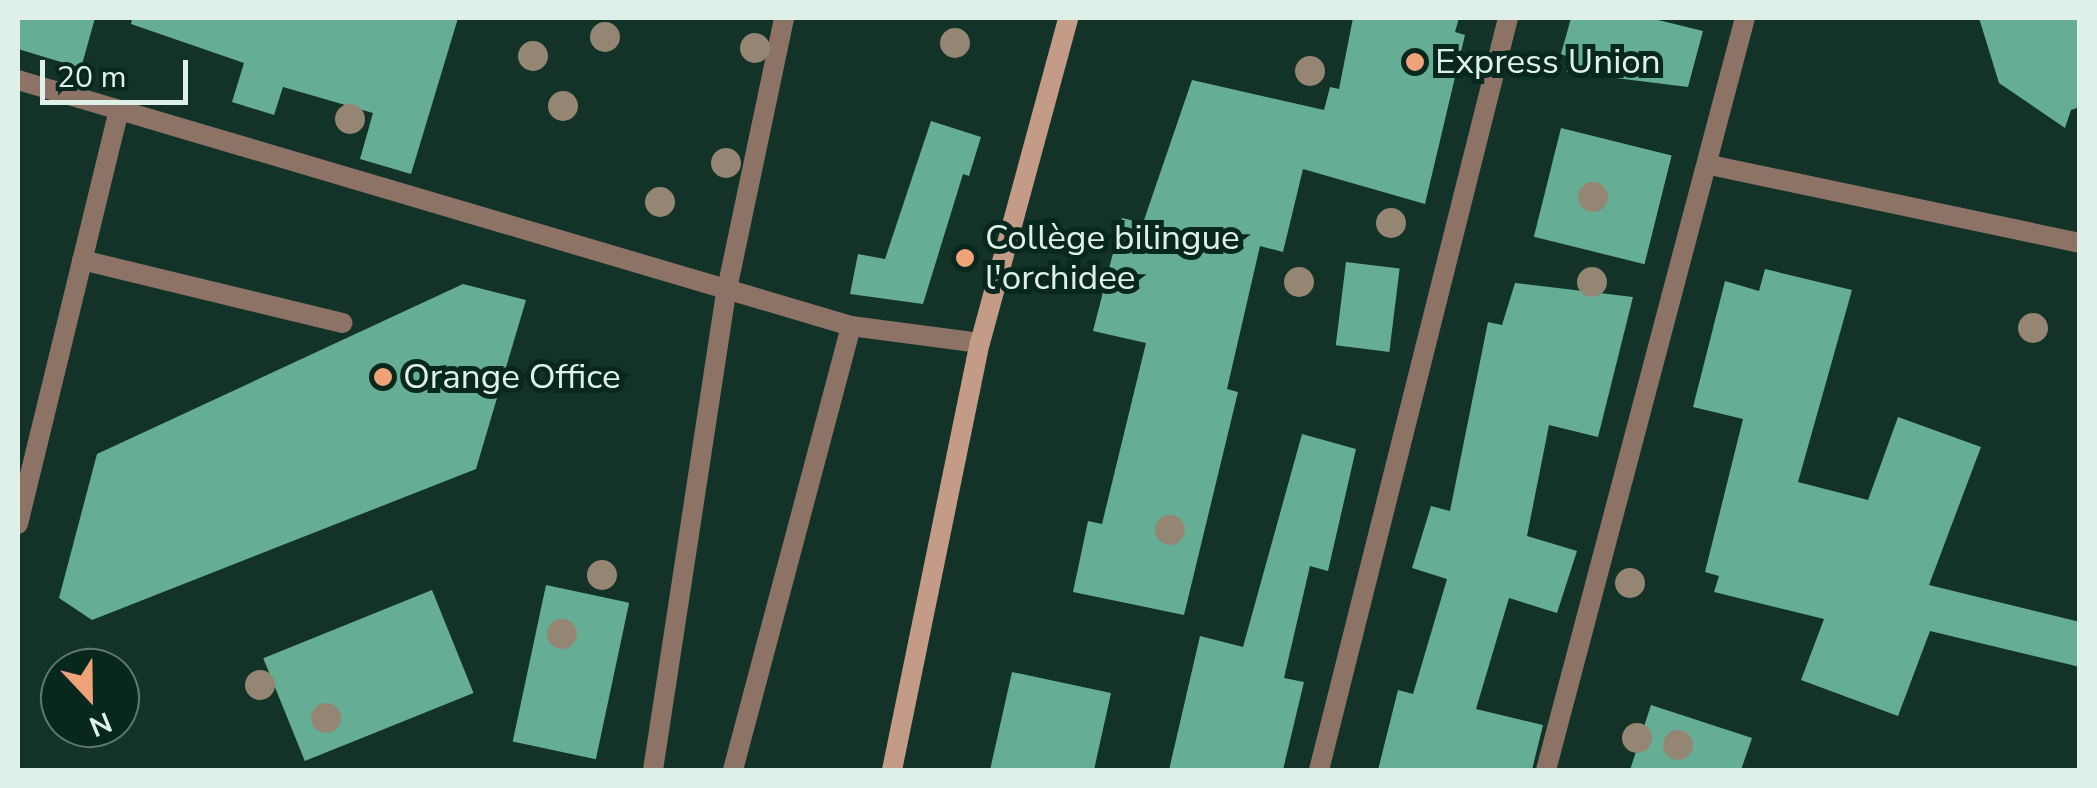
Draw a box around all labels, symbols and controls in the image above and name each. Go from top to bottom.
scale bar [45,40,192,102]
place label: Express Union [1435,41,1661,83]
marker: Express Union [1404,51,1426,73]
text: 20 m [57,57,126,98]
place label: Collège bilingue l'orchidee [985,217,1240,299]
marker: Collège bilingue l'orchidee [954,247,976,269]
place label: Orange Office [403,356,621,398]
marker: Orange Office [372,366,394,388]
north arrow [40,648,140,748]
text: N [84,702,117,745]

